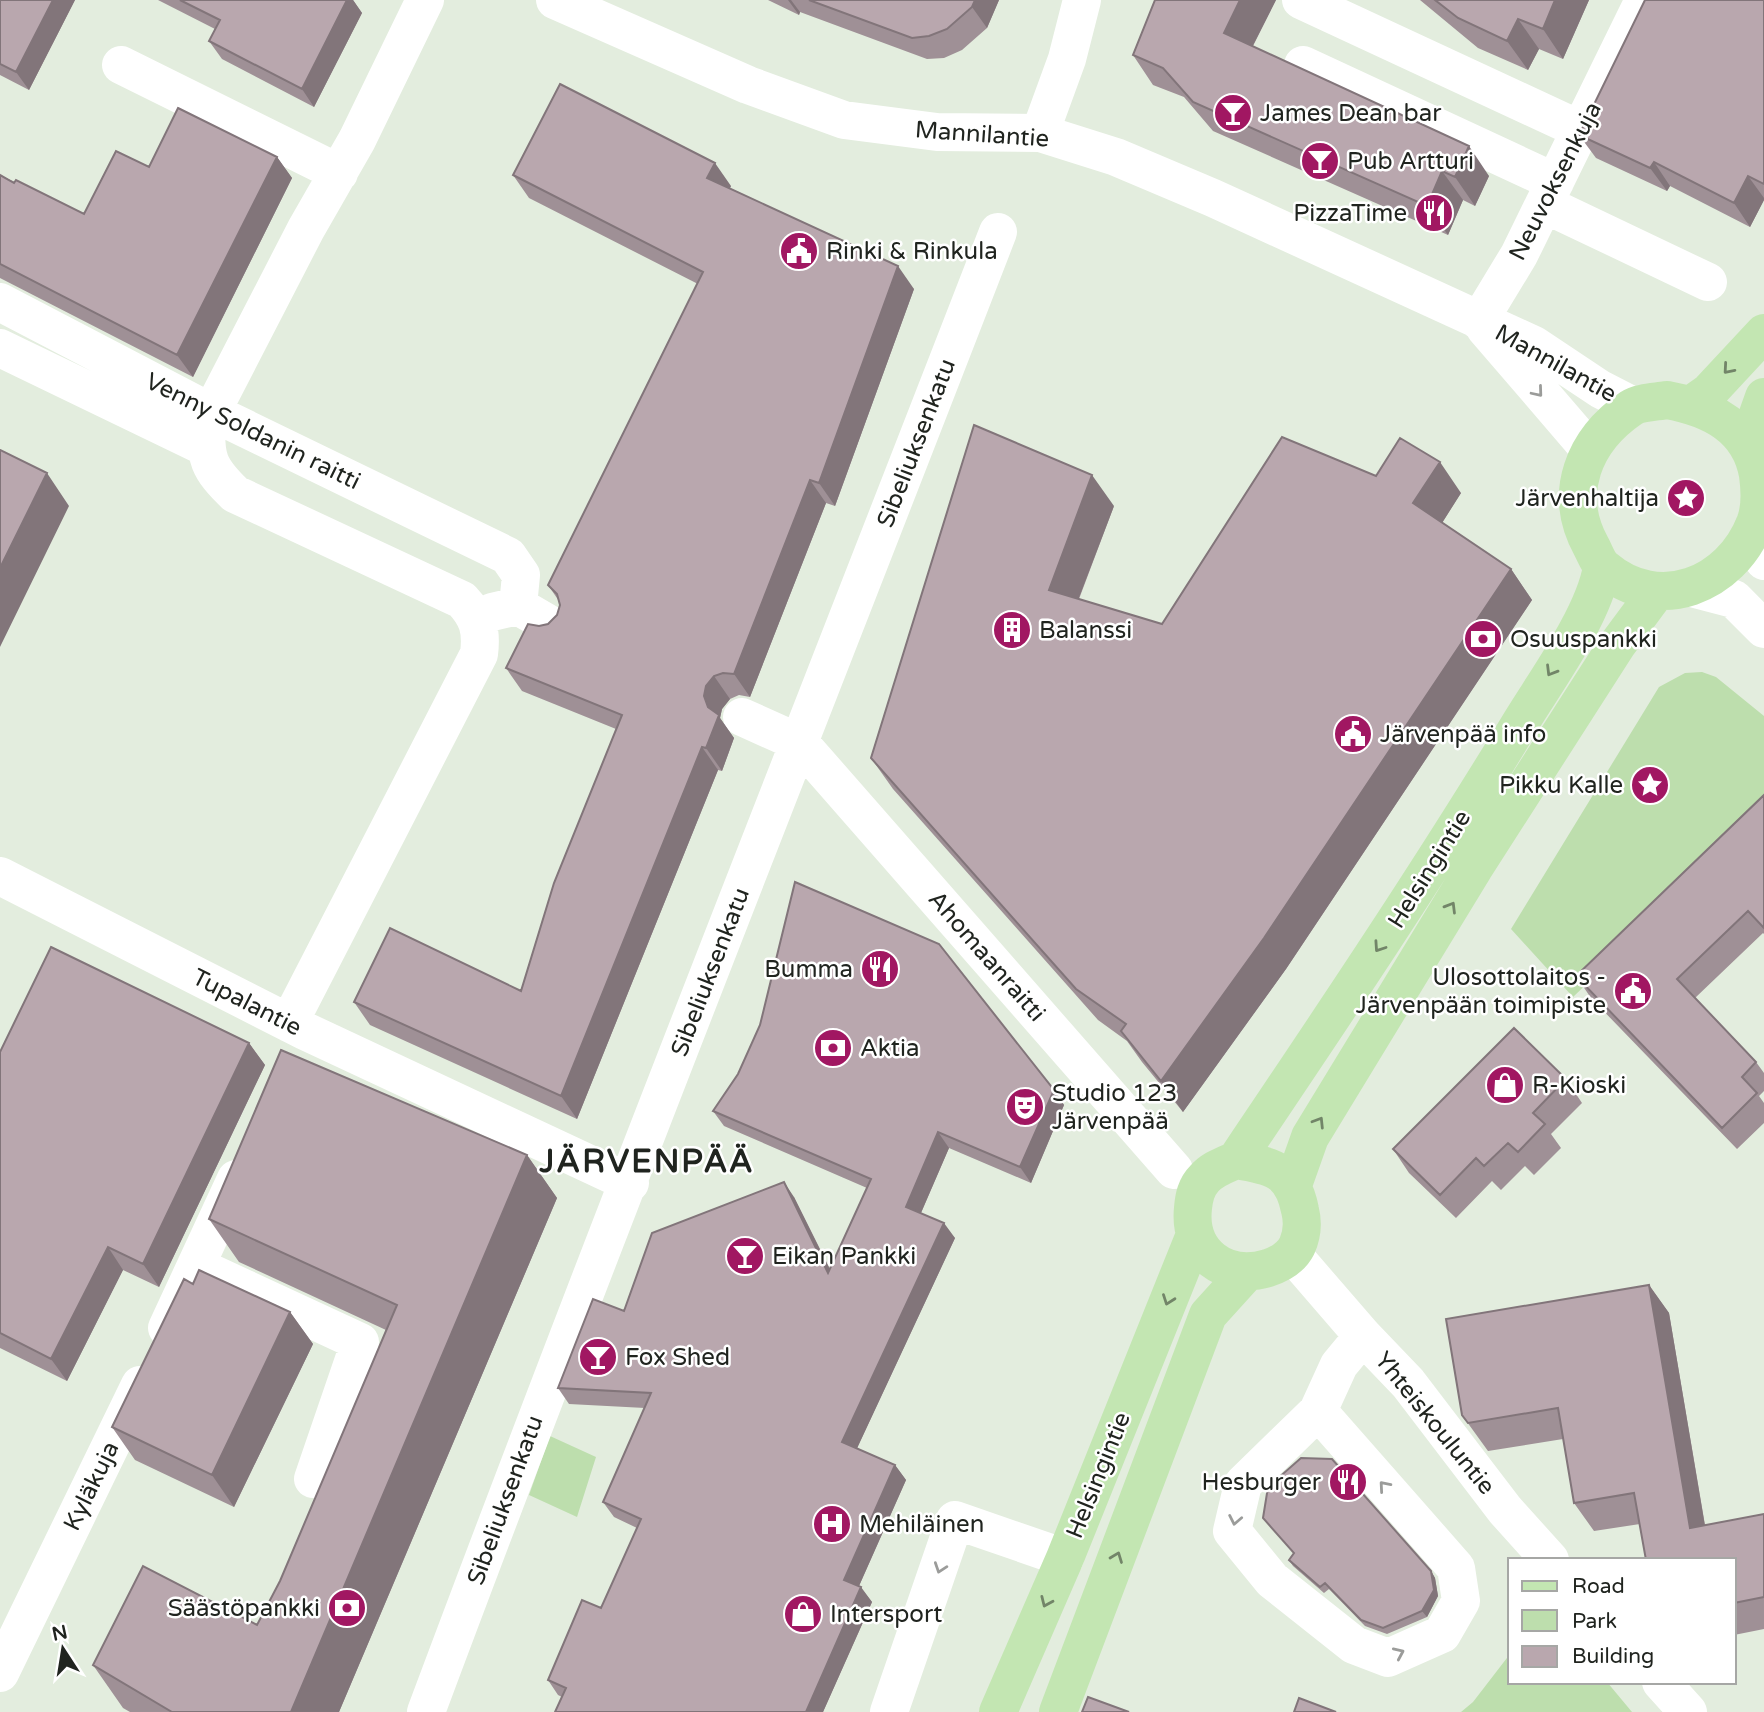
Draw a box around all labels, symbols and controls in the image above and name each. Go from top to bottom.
bar icon: James Dean bar [1212,92,1254,134]
street label: Neuvoksenkuja [1503,97,1608,265]
place label: James Dean bar [1260,99,1442,128]
street label: Mannilantie [914,115,1050,154]
bar icon: Pub Artturi [1299,140,1341,182]
place label: Pub Artturi [1347,147,1474,176]
restaurant icon: PizzaTime [1413,192,1455,234]
place label: PizzaTime [1293,199,1407,228]
public building icon: Rinki & Rinkula [778,230,820,272]
place label: Rinki & Rinkula [826,237,998,266]
street label: Mannilantie [1490,318,1622,409]
street label: Sibeliuksenkatu [871,355,962,532]
one-way arrow [1724,361,1736,374]
street label: Venny Soldanin raitti [141,367,365,496]
one-way arrow [1530,384,1542,397]
place icon: Järvenhaltija [1665,477,1707,519]
place label: Järvenhaltija [1516,484,1659,513]
building icon: Balanssi [991,609,1033,651]
place label: Balanssi [1039,616,1132,645]
bank icon: Osuuspankki [1462,618,1504,660]
place label: Osuuspankki [1510,625,1657,654]
one-way arrow [1547,664,1560,677]
public building icon: Järvenpää info [1332,713,1374,755]
place label: Järvenpää info [1380,720,1546,749]
place icon: Pikku Kalle [1629,764,1671,806]
place label: Pikku Kalle [1499,771,1623,800]
street label: Helsingintie [1382,805,1477,934]
street label: Sibeliuksenkatu [665,884,756,1061]
street label: Ahomaanraitti [922,885,1051,1028]
one-way arrow [1442,901,1455,914]
one-way arrow [1375,939,1387,952]
restaurant icon: Bumma [859,948,901,990]
place label: Bumma [764,955,853,984]
street label: Tupalantie [187,963,306,1042]
place label: Ulosottolaitos - Järvenpään toimipiste [1356,963,1606,1020]
public building icon: Ulosottolaitos - Järvenpään toimipiste [1612,970,1654,1012]
bank icon: Aktia [812,1027,854,1069]
place label: Aktia [860,1034,919,1063]
shop icon: R-Kioski [1484,1064,1526,1106]
place label: R-Kioski [1532,1071,1626,1100]
place label: Studio 123 Järvenpää [1052,1079,1177,1136]
theatre icon: Studio 123 Järvenpää [1004,1086,1046,1128]
one-way arrow [1311,1116,1324,1129]
district label: JÄRVENPÄÄ [538,1143,755,1181]
bar icon: Eikan Pankki [724,1235,766,1277]
place label: Eikan Pankki [772,1242,916,1271]
one-way arrow [1162,1293,1176,1305]
bar icon: Fox Shed [577,1336,619,1378]
place label: Fox Shed [625,1343,730,1372]
street label: Yhteiskouluntie [1368,1346,1501,1501]
street label: Helsingintie [1060,1408,1137,1543]
street label: Sibeliuksenkatu [461,1411,550,1589]
street label: Kyläkuja [57,1437,125,1536]
restaurant icon: Hesburger [1327,1461,1369,1503]
place label: Hesburger [1202,1468,1322,1497]
one-way arrow [1379,1481,1392,1494]
hospital icon: Mehiläinen [811,1503,853,1545]
place label: Mehiläinen [859,1510,984,1539]
one-way arrow [1228,1514,1243,1526]
one-way arrow [1108,1551,1122,1563]
legend [1508,1558,1736,1684]
one-way arrow [934,1561,948,1573]
text: Road [1572,1574,1625,1599]
bank icon: Säästöpankki [326,1587,368,1629]
shop icon: Intersport [782,1593,824,1635]
place label: Säästöpankki [168,1594,320,1623]
one-way arrow [1040,1595,1054,1607]
place label: Intersport [830,1600,942,1629]
text: Park [1572,1609,1617,1634]
north arrow [28,1614,98,1684]
text: N [50,1621,69,1646]
text: Building [1572,1644,1654,1669]
one-way arrow [1392,1647,1404,1661]

